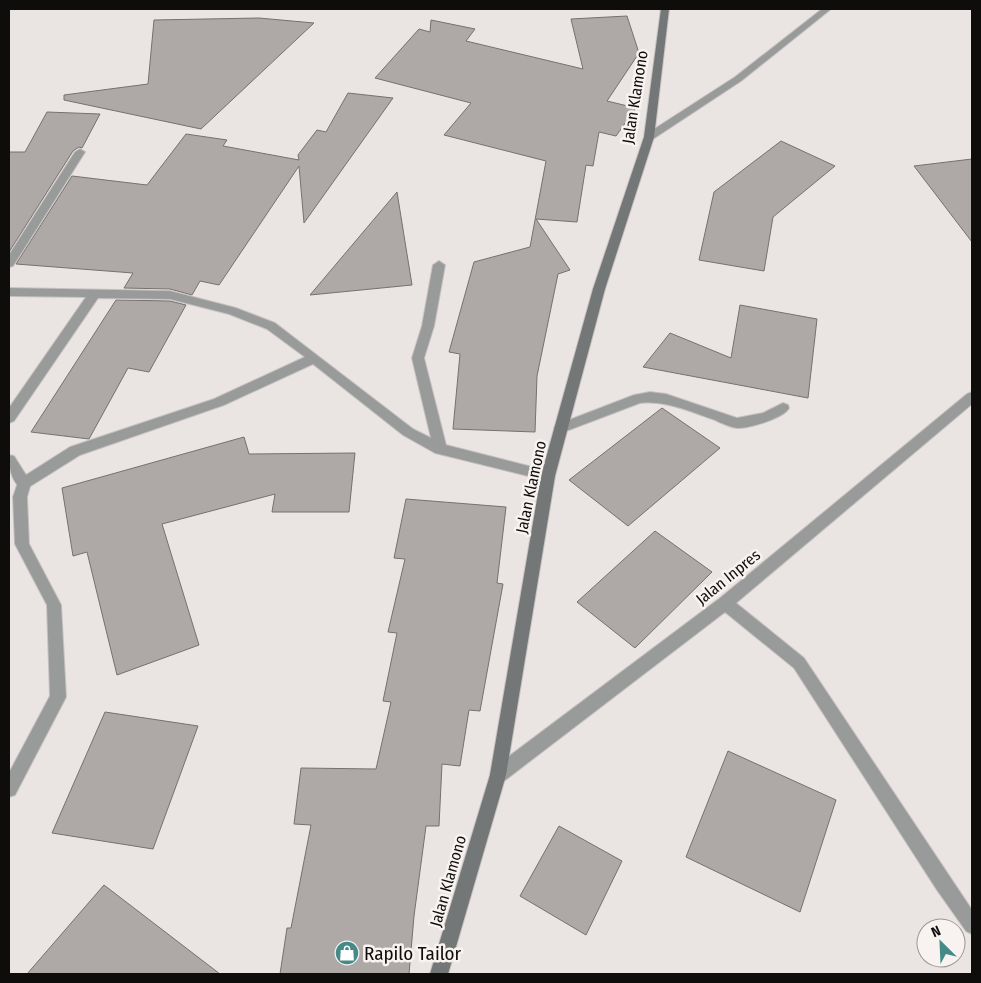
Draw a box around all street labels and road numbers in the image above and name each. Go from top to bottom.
street label: Jalan Klamono [618,49,652,145]
street label: Jalan Klamono [512,439,550,535]
street label: Jalan Inpres [692,545,764,609]
street label: Jalan Klamono [426,833,470,929]

